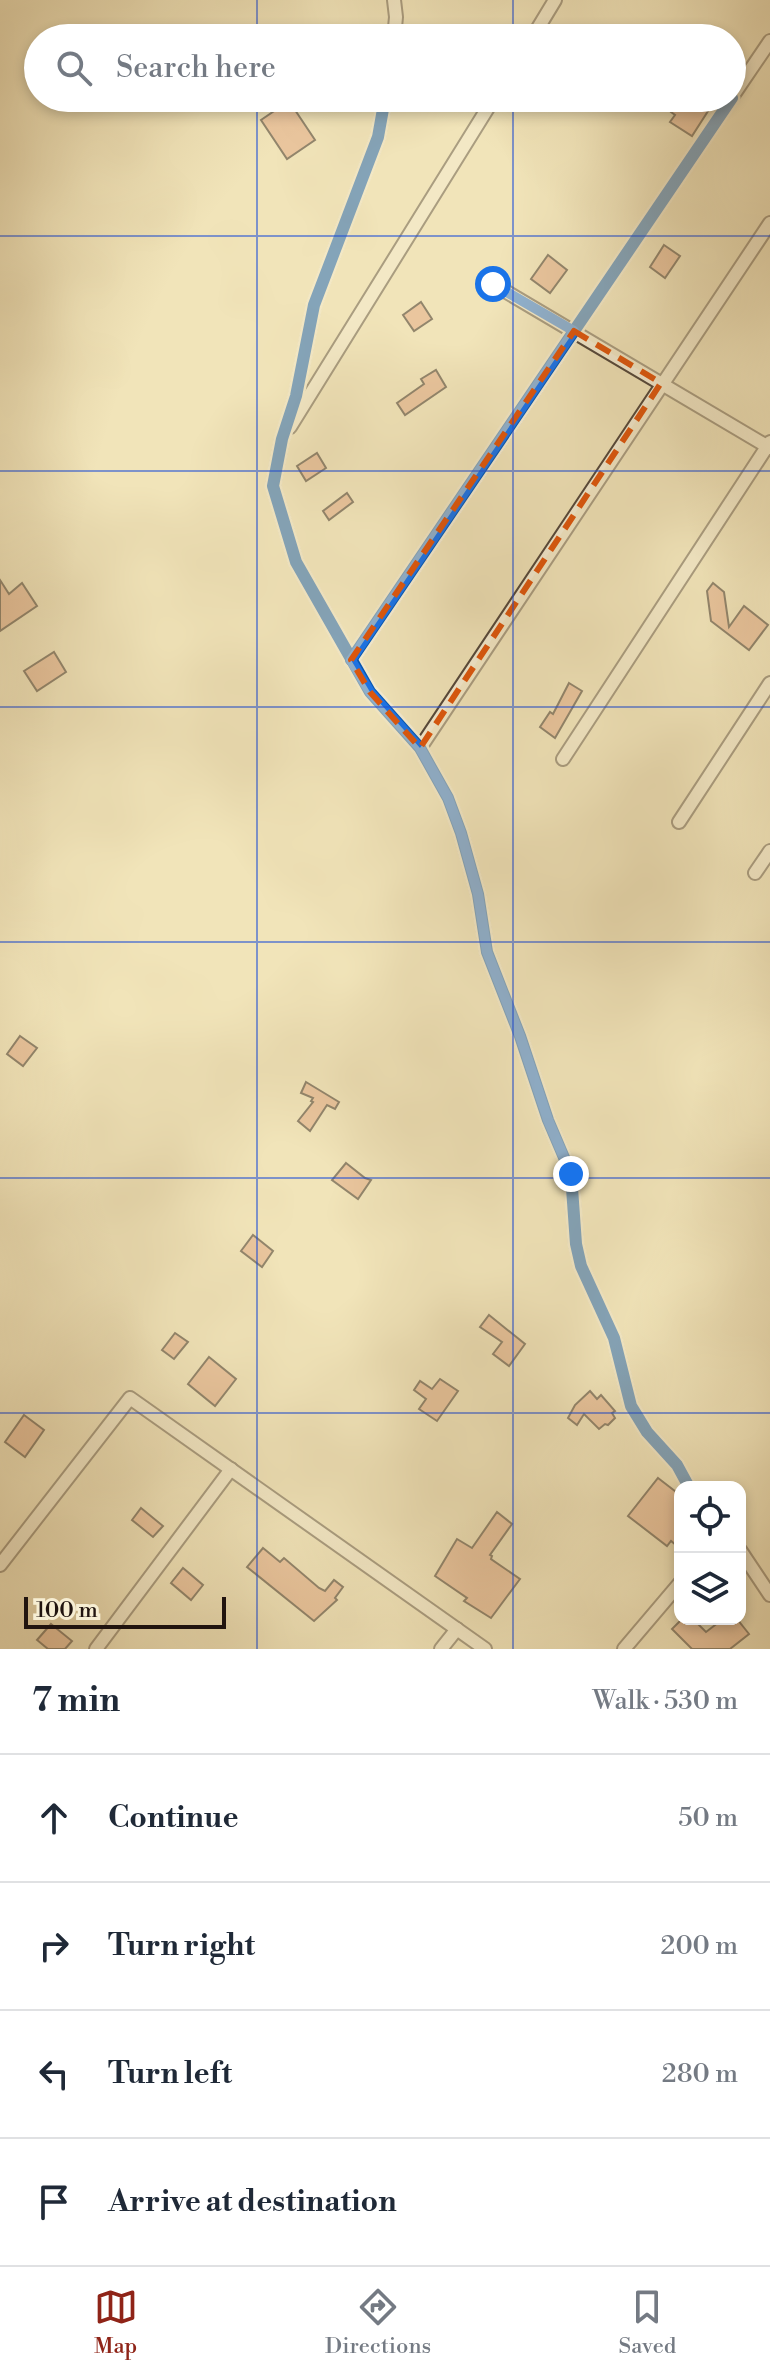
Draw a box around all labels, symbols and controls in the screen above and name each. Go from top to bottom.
search box [24,24,746,112]
icon: search [52,46,96,90]
text: Search here [116,49,276,87]
route start [475,266,511,302]
route end [553,1156,589,1192]
map controls [674,1481,746,1625]
button: locate [674,1481,746,1553]
button: layers [674,1553,746,1625]
scale bar [24,1593,226,1629]
text: 100 m [36,1597,98,1624]
text: 7 min [32,1680,120,1722]
text: Walk · 530 m [593,1685,738,1717]
icon: ahead [32,1796,76,1840]
text: Continue [108,1799,239,1837]
text: 50 m [678,1802,738,1834]
icon: right [32,1924,76,1968]
text: Turn right [108,1927,255,1965]
text: 200 m [661,1930,738,1962]
icon: left [32,2052,76,2096]
text: Turn left [108,2055,232,2093]
text: 280 m [662,2058,738,2090]
icon: arrive [32,2180,76,2224]
text: Arrive at destination [108,2183,397,2221]
tab: Map [94,2285,138,2360]
tab: Directions [325,2285,431,2360]
tab: Saved [619,2285,676,2360]

